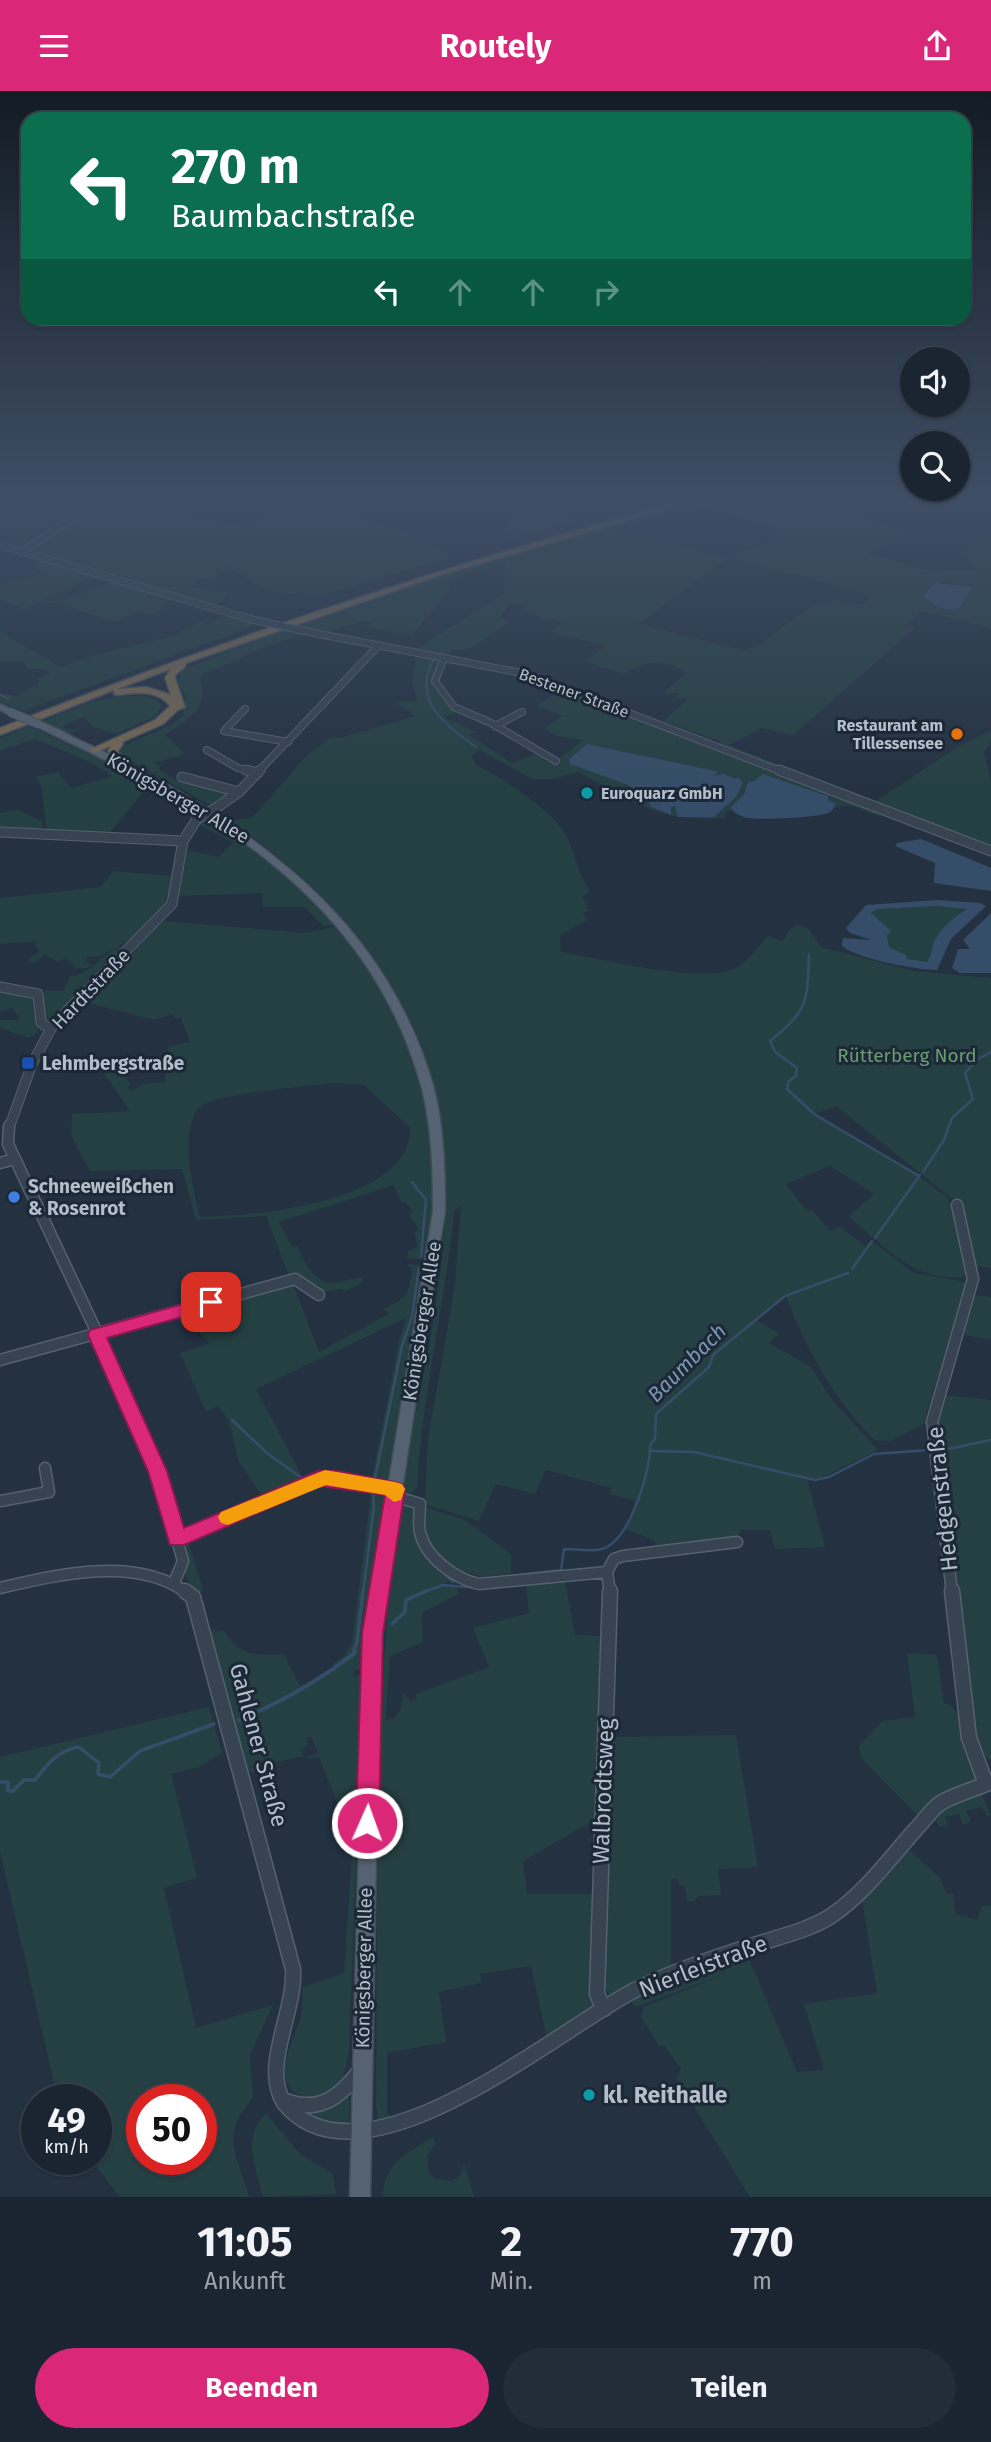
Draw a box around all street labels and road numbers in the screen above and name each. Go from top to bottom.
street label: Bestener Straße [516,664,632,722]
street label: Königsberger Allee [103,748,253,848]
street label: Hardtstraße [47,944,135,1034]
street label: Königsberger Allee [398,1240,446,1402]
street label: Hedgenstraße [920,1425,964,1573]
street label: Gahlener Straße [224,1660,294,1830]
street label: Walbrodtsweg [586,1717,620,1865]
street label: Königsberger Allee [351,1887,377,2049]
street label: Nierleistraße [635,1929,771,2003]

